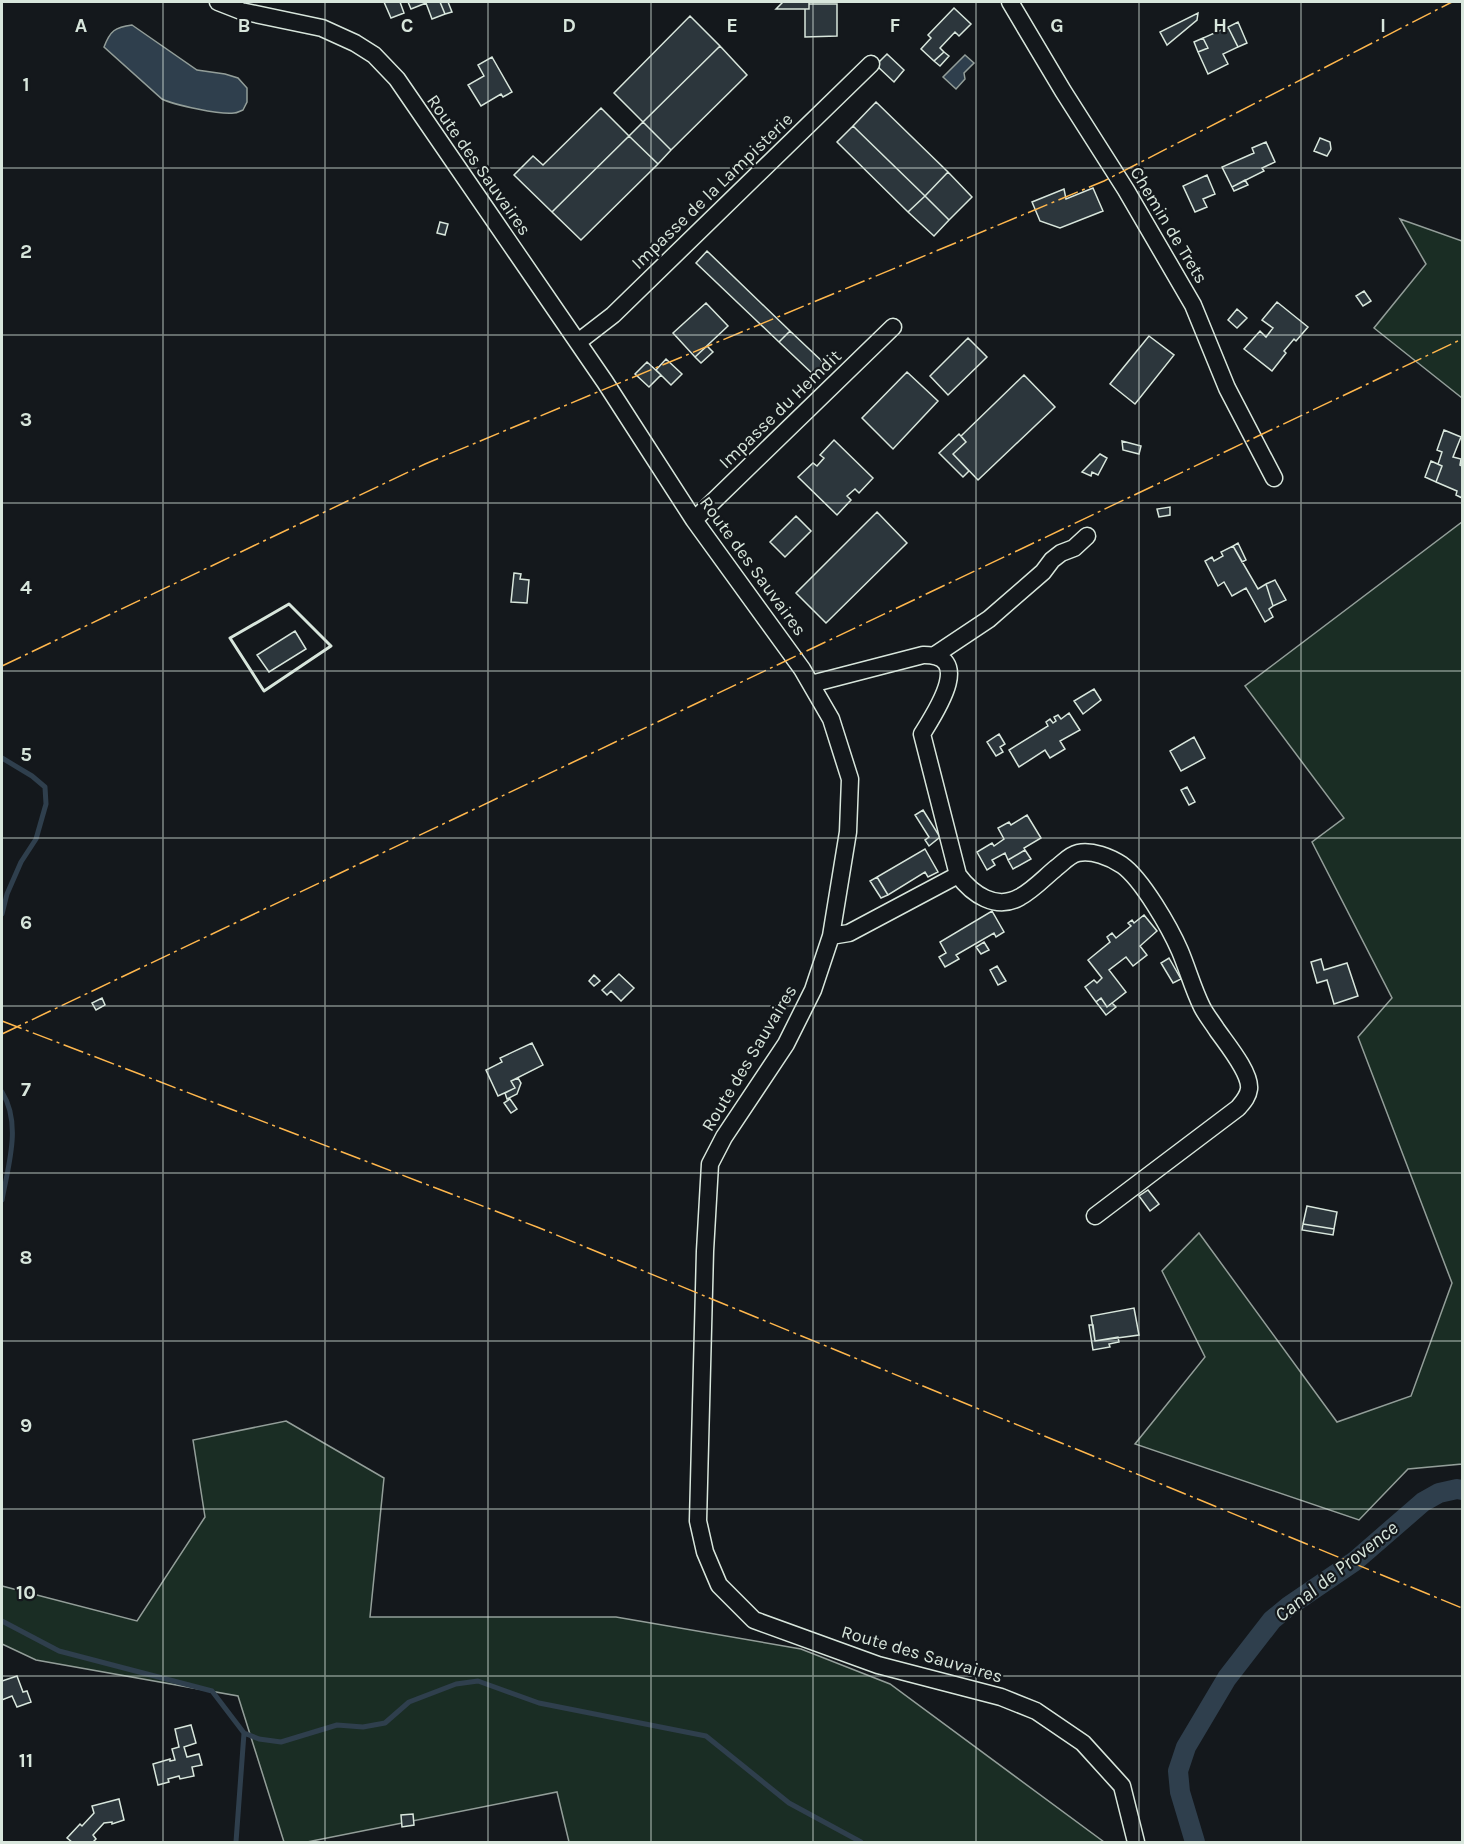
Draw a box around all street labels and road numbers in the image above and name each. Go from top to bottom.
street label: Route des Sauvaires [422,90,536,240]
street label: Impasse de la Lampisterie [627,108,797,274]
street label: Chemin de Trets [1125,163,1213,287]
street label: Impasse du Hemdit [714,345,846,473]
street label: Route des Sauvaires [695,492,811,640]
street label: Route des Sauvaires [697,981,801,1135]
street label: Route des Sauvaires [839,1620,1005,1688]

